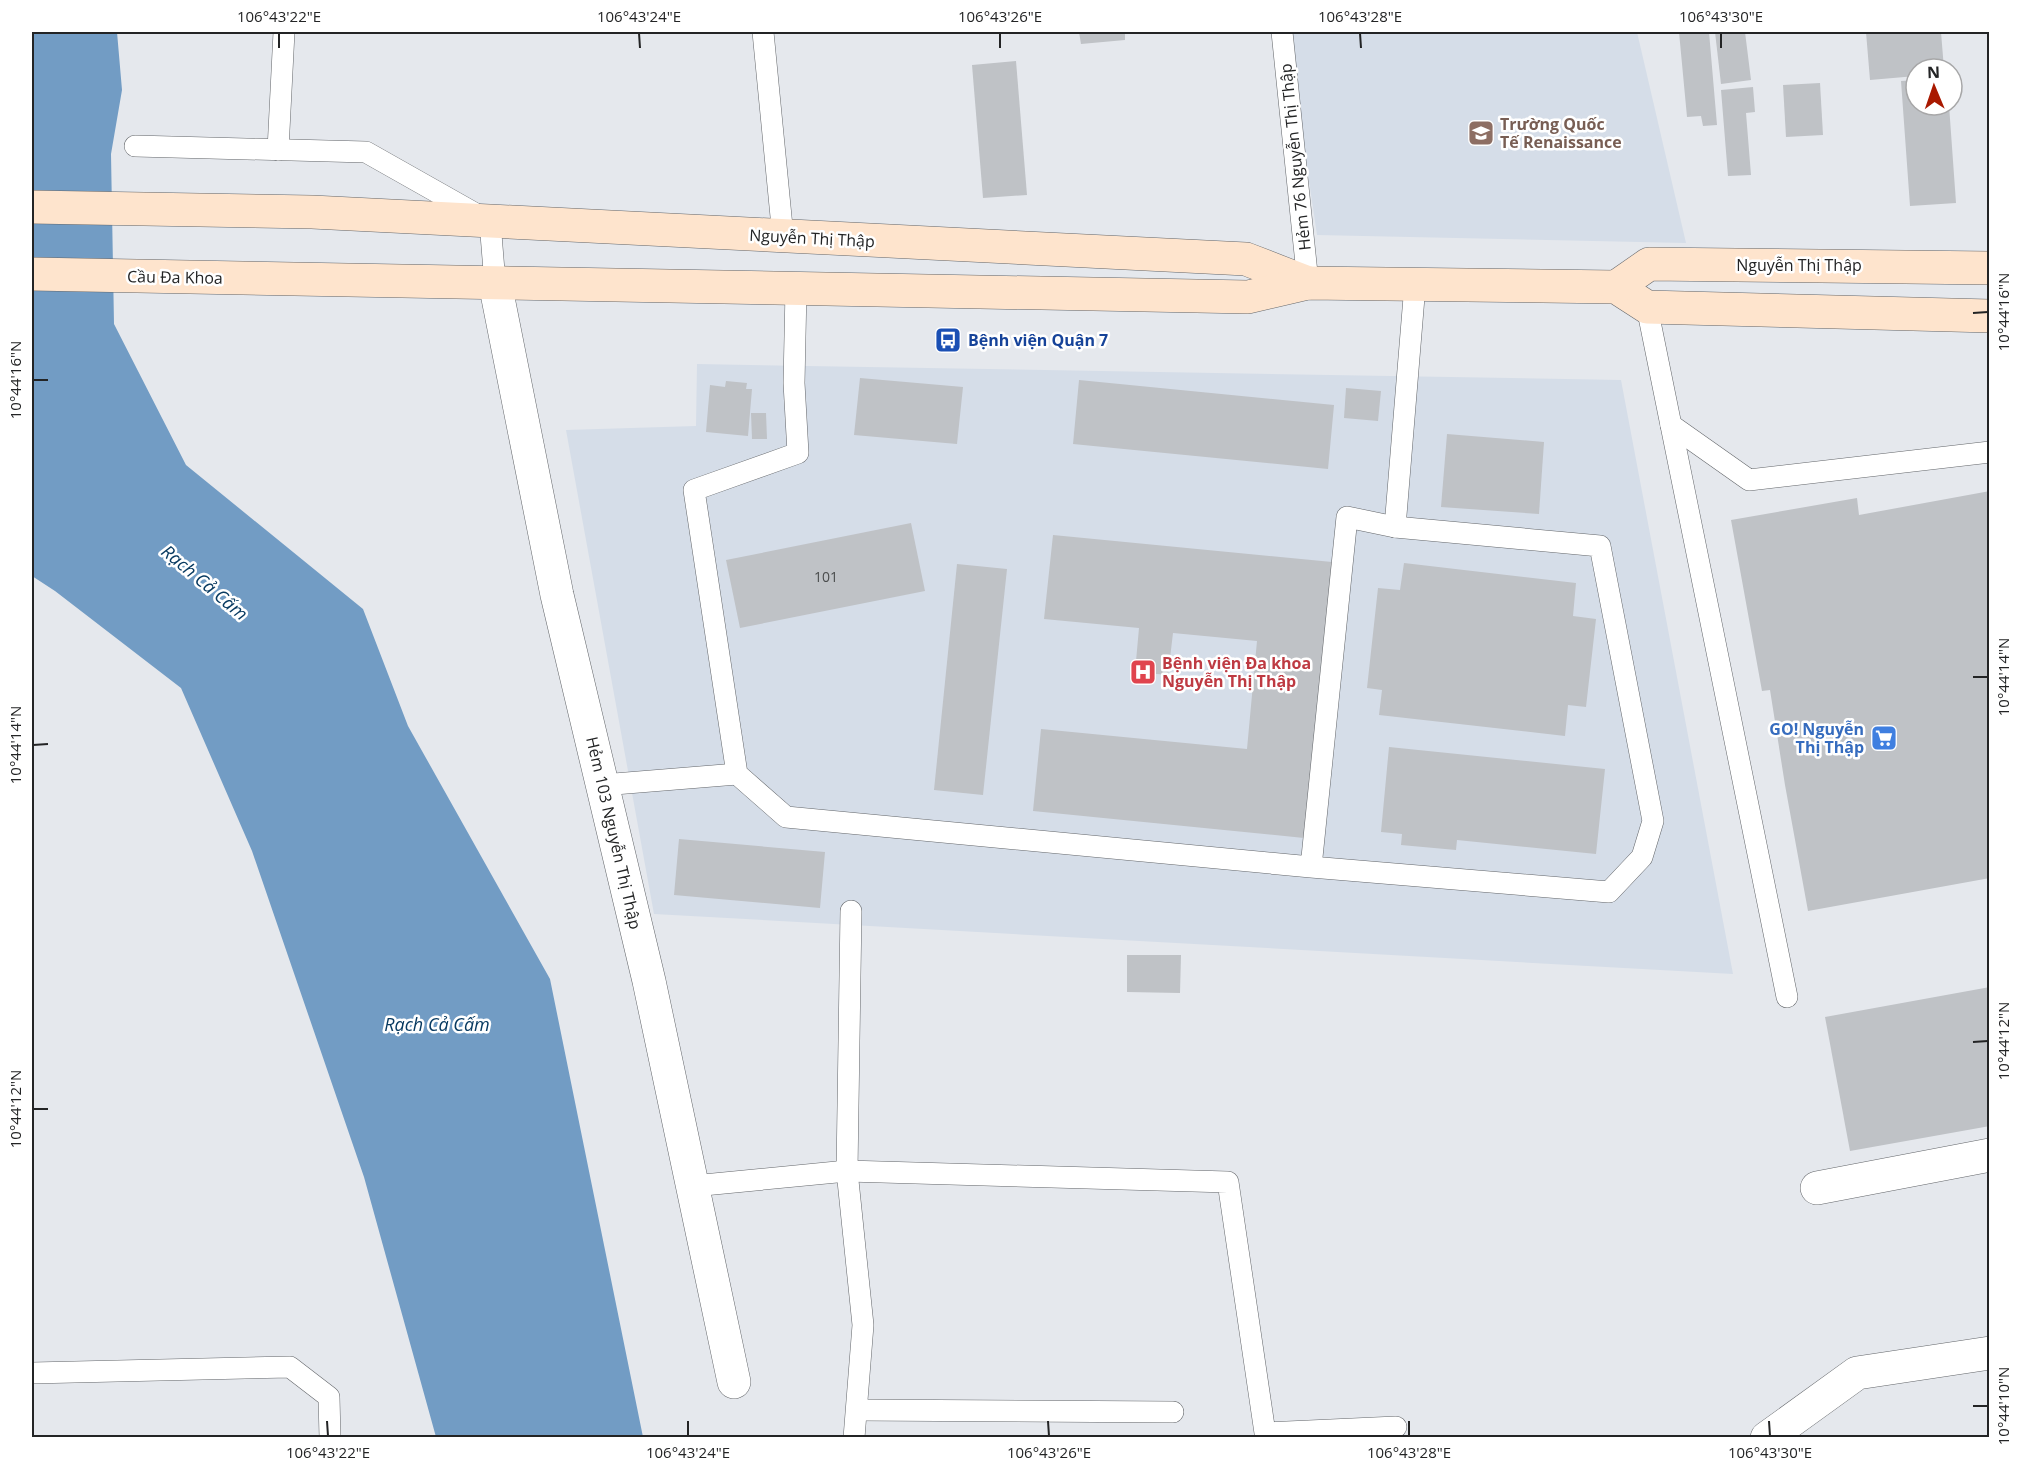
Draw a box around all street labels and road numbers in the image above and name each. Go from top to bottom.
street label: Hẻm 76 Nguyễn Thị Thập [1274,62,1316,252]
street label: Nguyễn Thị Thập [749,224,875,252]
street label: Nguyễn Thị Thập [1736,254,1862,276]
street label: Cầu Đa Khoa [127,265,223,289]
street label: Hẻm 103 Nguyễn Thị Thập [581,735,647,931]

